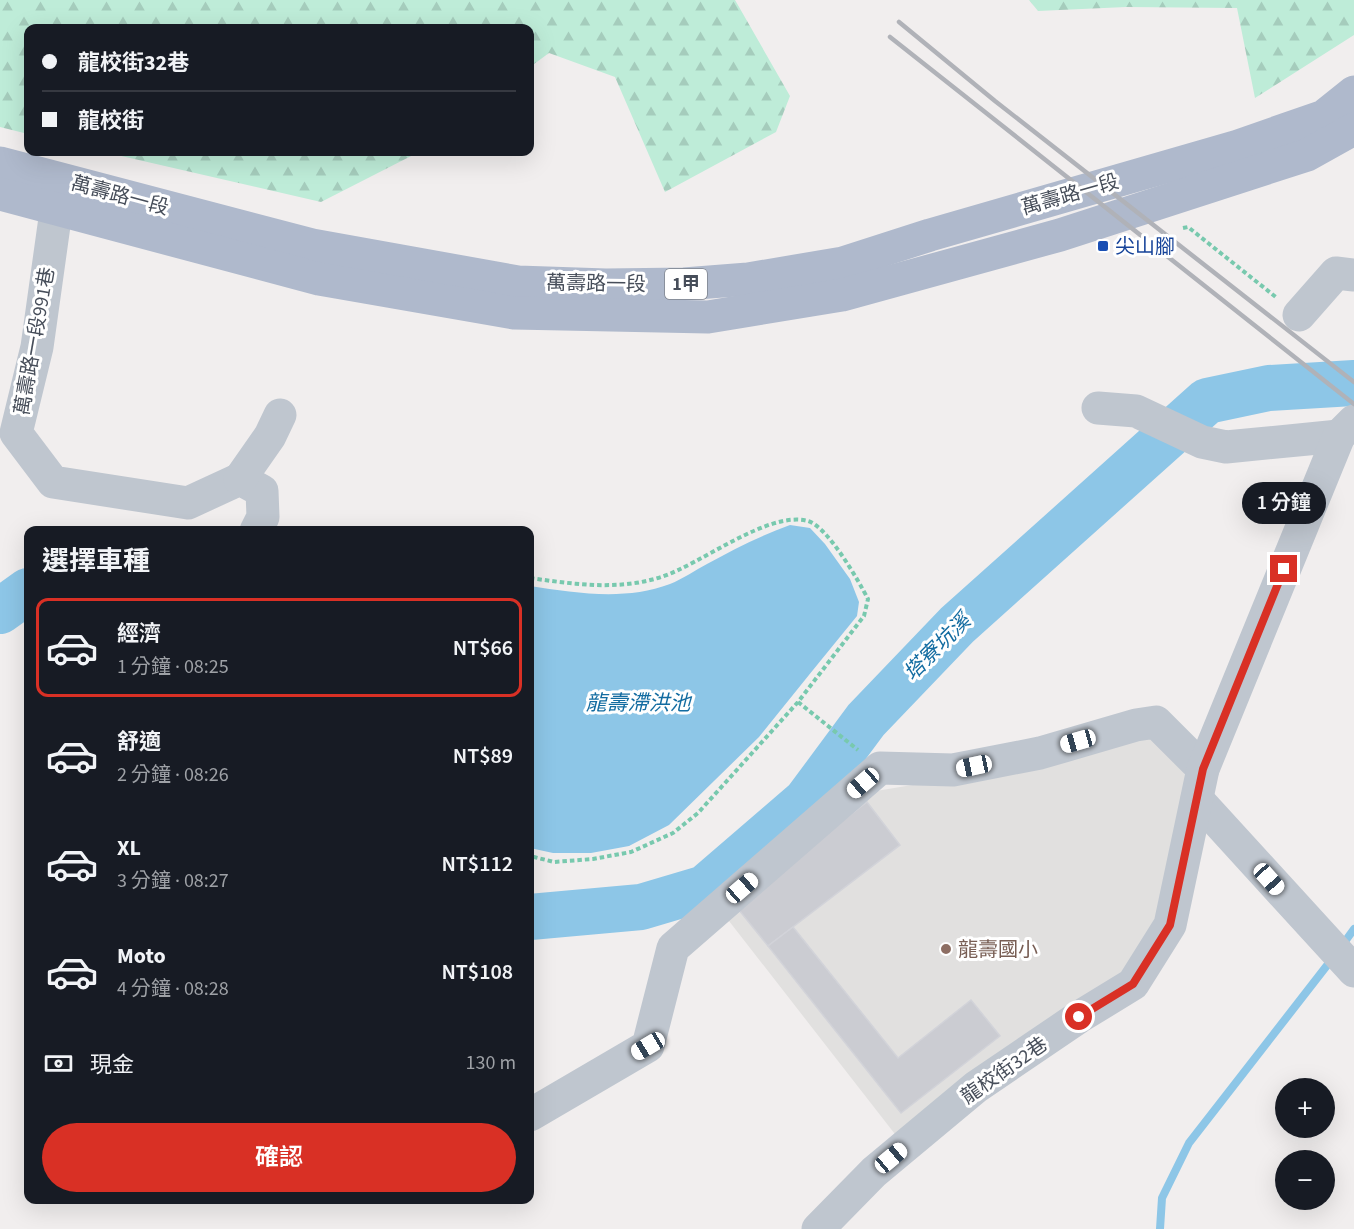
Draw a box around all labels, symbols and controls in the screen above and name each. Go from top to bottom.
text: 龍校街32巷 [78,47,189,79]
text: 龍校街 [78,105,144,137]
street label: 萬壽路一段 [1018,168,1122,222]
street label: 萬壽路一段 [68,170,172,222]
place label: 尖山腳 [1115,233,1175,261]
marker: 尖山腳 [1096,239,1110,253]
street label: 萬壽路一段991巷 [8,265,62,417]
street label: 萬壽路一段 [546,269,646,299]
road number: 1甲 [665,269,707,299]
callout: 1 分鐘 [1242,482,1326,524]
text: 1 分鐘 [1257,489,1311,517]
text: 選擇車種 [42,542,150,581]
route end [1270,555,1297,582]
water label: 塔寮坑溪 [897,605,979,687]
text: 經濟 [117,618,161,650]
icon: car [45,621,99,675]
text: NT$66 [453,632,513,664]
text: 1 分鐘 · 08:25 [117,653,229,681]
water label: 龍壽滯洪池 [586,688,692,718]
text: 舒適 [117,726,161,758]
car [1058,727,1098,755]
icon: car [45,729,99,783]
text: NT$89 [453,740,513,772]
car [955,753,993,779]
text: 2 分鐘 · 08:26 [117,761,229,789]
car [844,764,882,802]
text: XL [117,832,141,864]
icon: car [45,837,99,891]
text: NT$112 [441,848,513,880]
car [1250,860,1288,898]
text: 3 分鐘 · 08:27 [117,867,229,895]
car [723,869,761,907]
place label: 龍壽國小 [958,936,1038,964]
text: Moto [117,940,166,972]
marker: 龍壽國小 [939,942,953,956]
icon: car [45,945,99,999]
text: NT$108 [441,956,513,988]
text: 4 分鐘 · 08:28 [117,975,229,1003]
route start [1065,1003,1092,1030]
car [628,1029,668,1063]
street label: 龍校街32巷 [956,1031,1054,1111]
icon: cash [42,1047,75,1080]
text: 現金 [90,1049,134,1081]
text: 130 m [466,1049,516,1077]
map controls [1275,1078,1335,1210]
button: + [1275,1078,1335,1138]
button: 確認 [42,1123,516,1192]
car [871,1140,911,1176]
button: − [1275,1150,1335,1210]

